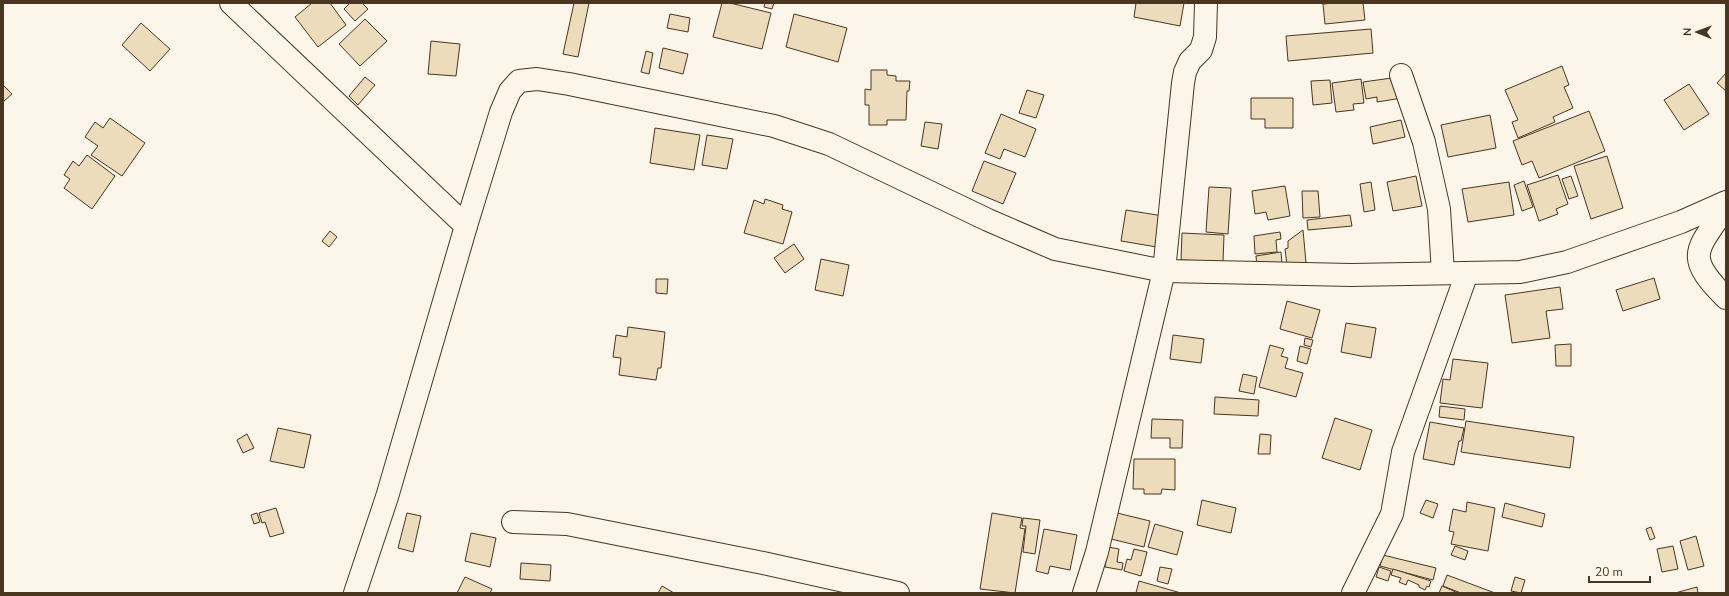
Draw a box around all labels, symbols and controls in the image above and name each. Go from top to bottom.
north arrow [1677,12,1717,52]
text: N [1680,28,1695,36]
scale bar [1589,558,1650,584]
text: 20 m [1595,564,1623,580]

